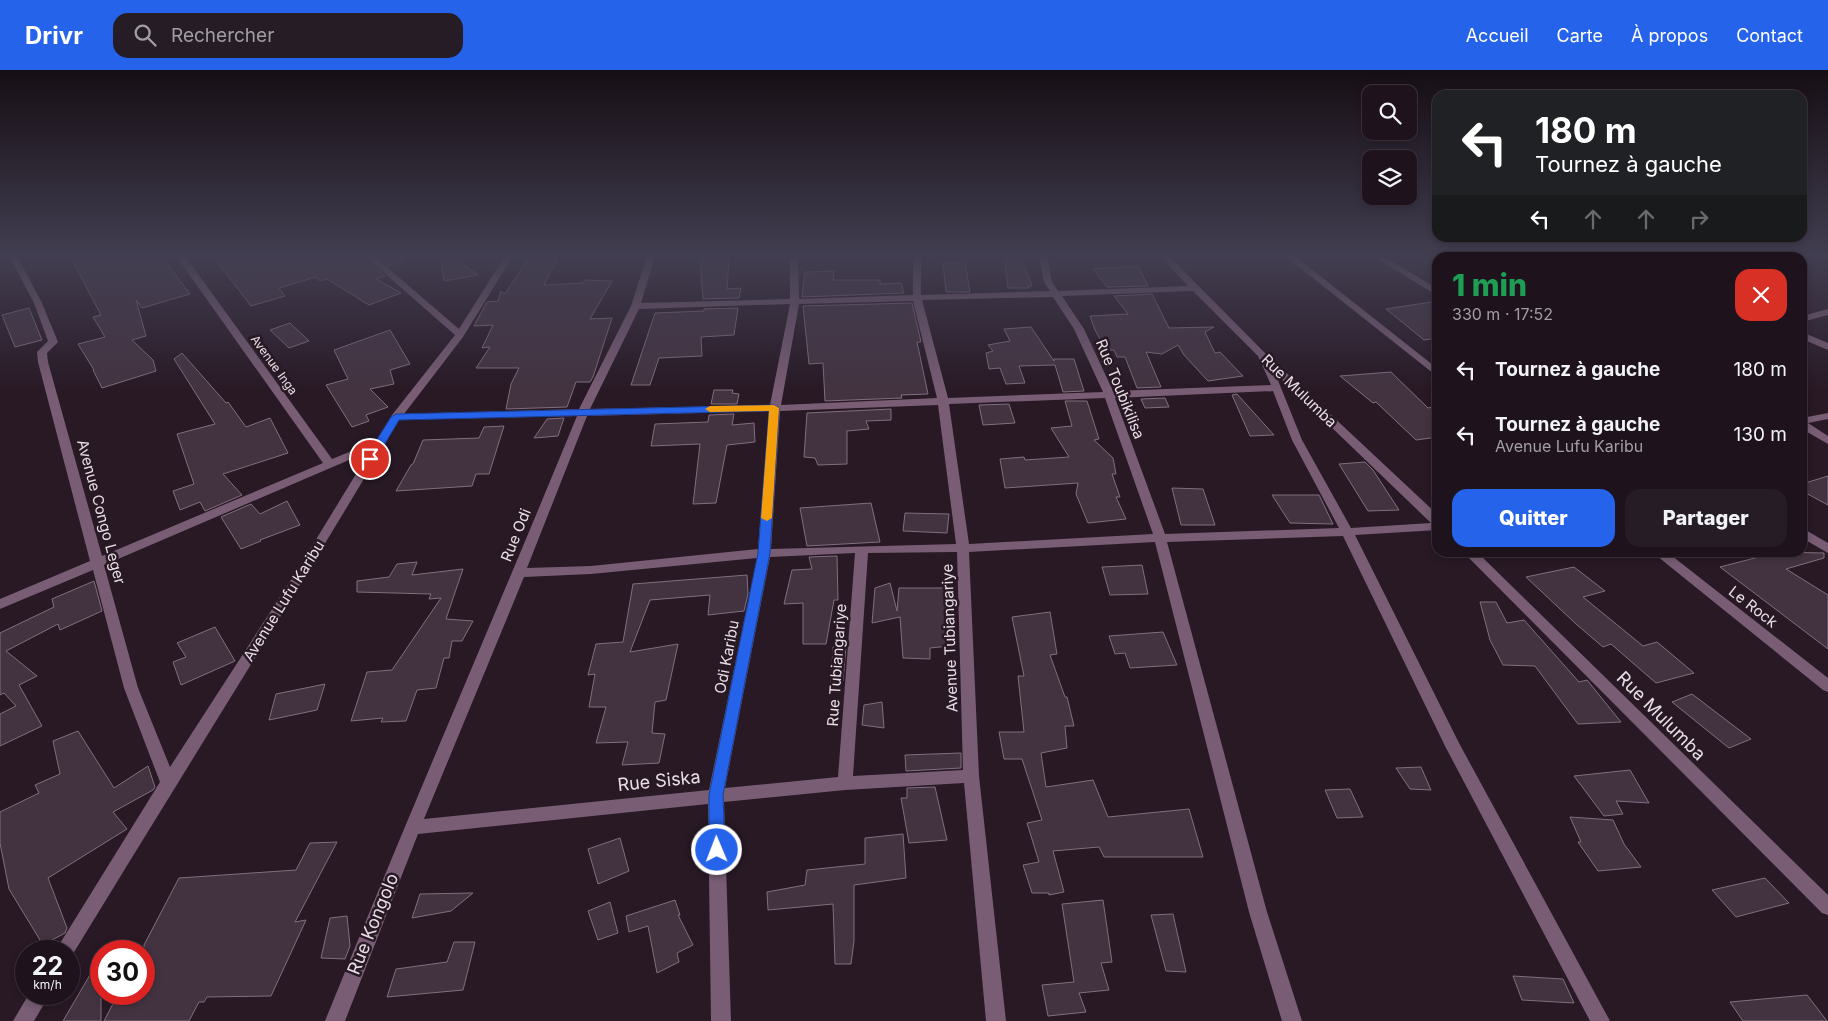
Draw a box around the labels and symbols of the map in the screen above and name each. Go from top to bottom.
street label: Avenue Inga [248,332,301,397]
street label: Rue Toubikilisa [1092,336,1149,442]
street label: Rue Mulumba [1258,350,1341,431]
street label: Avenue Congo Leger [73,437,130,587]
pin [349,438,391,480]
street label: Rue Odi [496,505,535,564]
street label: Avenue Lufu Karibu [239,537,328,665]
street label: Avenue Tubiangariye [937,563,962,713]
street label: Le Rock [1725,582,1782,632]
street label: Rue Tubiangariye [823,603,850,727]
street label: Odi Karibu [710,618,743,695]
street label: Rue Mulumba [1613,667,1710,764]
street label: Rue Siska [616,766,701,795]
position arrow [690,823,742,875]
street label: Rue Kongolo [343,870,402,978]
speed limit sign: 30 [90,940,155,1005]

